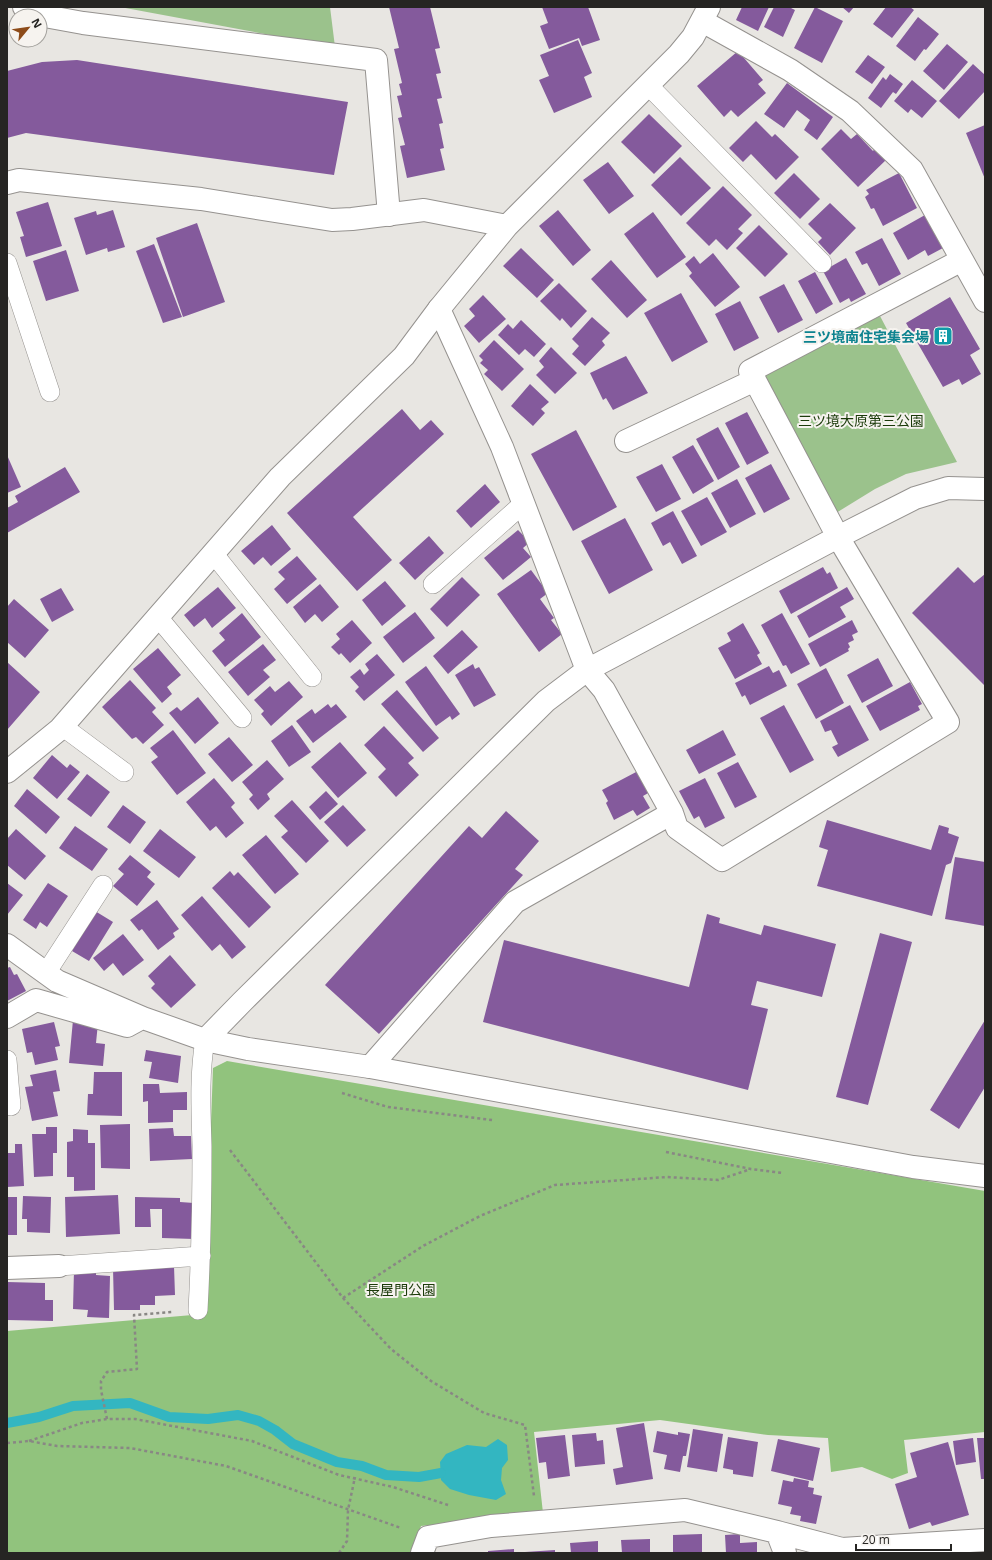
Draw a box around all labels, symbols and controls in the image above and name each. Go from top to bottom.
north arrow [8,8,48,48]
text: N [28,15,46,30]
building icon: 三ツ境南住宅集会場 [932,325,954,347]
place label: 三ツ境南住宅集会場 [803,327,929,346]
park label: 三ツ境大原第三公園 [798,411,924,430]
park label: 長屋門公園 [366,1280,436,1299]
scale bar [856,1526,951,1552]
text: 20 m [862,1531,890,1548]

